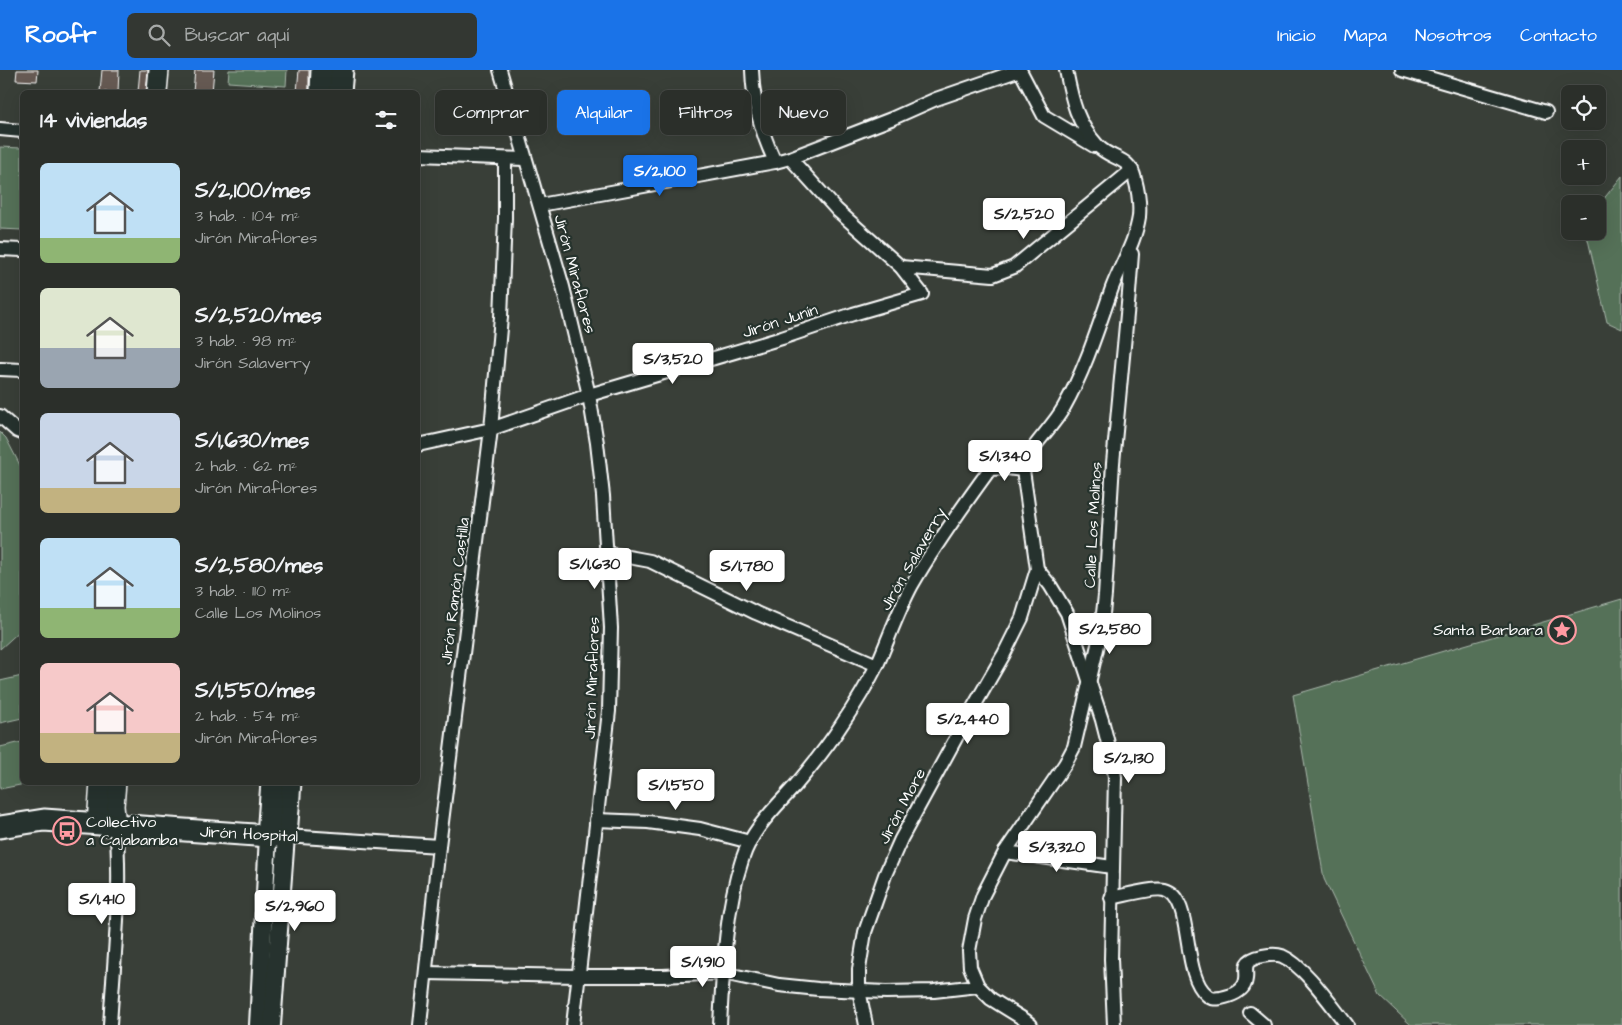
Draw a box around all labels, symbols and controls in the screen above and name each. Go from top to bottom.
search box [127,13,477,58]
text: Roofr [25,18,97,52]
icon: search [145,21,173,49]
text: Buscar aquí [185,22,289,49]
text: Inicio [1277,23,1316,48]
text: Mapa [1344,23,1387,48]
text: Nosotros [1415,23,1492,48]
text: Contacto [1520,23,1597,48]
map controls [1561,85,1606,240]
button: locate [1561,85,1606,130]
chip: Comprar [435,90,547,135]
chip: Alquilar [557,90,650,135]
chip: Filtros [660,90,751,135]
chip: Nuevo [761,90,846,135]
text: 14 viviendas [40,106,147,135]
icon: filters [372,106,400,134]
button: + [1561,140,1606,185]
pin: S/2,100 [614,154,706,197]
text: S/2,100 [634,160,686,182]
text: S/2,100/mes [195,176,311,205]
icon: home [80,183,140,243]
button: − [1561,195,1606,240]
pin: S/2,520 [978,198,1070,240]
text: S/2,520 [994,203,1054,225]
text: 3 hab. · 104 m² [195,205,300,227]
street label: Jirón Miraflores [549,212,601,336]
text: Jirón Miraflores [195,227,317,249]
street label: Jirón Junín [739,298,821,344]
text: S/2,520/mes [195,301,322,330]
icon: home [80,308,140,368]
text: 3 hab. · 98 m² [195,330,296,352]
pin: S/3,520 [627,342,719,385]
text: S/3,520 [643,348,703,370]
text: Jirón Salaverry [195,352,311,374]
text: S/1,630/mes [195,426,309,455]
icon: home [80,433,140,493]
pin: S/1,340 [959,440,1051,482]
text: S/1,340 [979,445,1031,467]
text: 2 hab. · 62 m² [195,455,297,477]
street label: Calle Los Molinos [1079,461,1107,589]
text: Jirón Miraflores [195,477,317,499]
street label: Jirón Salaverry [875,503,952,615]
street label: Jirón Ramón Castilla [435,516,475,666]
pin: S/1,630 [549,548,641,590]
pin: S/1,780 [701,550,793,592]
text: S/2,580/mes [195,551,323,580]
text: S/1,630 [570,553,620,575]
text: S/1,780 [721,555,773,577]
icon: home [80,558,140,618]
text: 3 hab. · 110 m² [195,580,291,602]
text: Calle Los Molinos [195,602,321,624]
pin: S/2,580 [1064,612,1156,655]
place icon: Santa Barbara [1547,615,1577,645]
street label: Jirón Miraflores [579,617,605,739]
text: S/2,580 [1079,618,1141,640]
place label: Santa Barbara [1433,619,1543,641]
text: S/1,550/mes [195,676,315,705]
icon: home [80,683,140,743]
pin: S/2,440 [922,702,1014,745]
text: 2 hab. · 54 m² [195,705,300,727]
text: S/2,440 [937,708,999,730]
text: Jirón Miraflores [195,727,317,749]
pin: S/2,130 [1083,742,1175,784]
text: S/2,130 [1104,747,1154,769]
street label: Jirón More [873,764,931,848]
pin: S/1,550 [630,768,722,811]
text: S/1,550 [648,774,704,796]
place label: Collectivo a Cajabamba [86,811,178,851]
bus stop icon: Collectivo a Cajabamba [52,816,82,846]
street label: Jirón Hospital [199,820,299,848]
pin: S/3,320 [1011,830,1103,873]
text: S/3,320 [1029,836,1085,858]
pin: S/1,410 [56,882,148,925]
text: S/1,410 [79,888,125,910]
pin: S/2,960 [249,890,341,932]
text: S/2,960 [266,895,324,917]
pin: S/1,910 [657,946,749,988]
text: S/1,910 [681,951,725,973]

